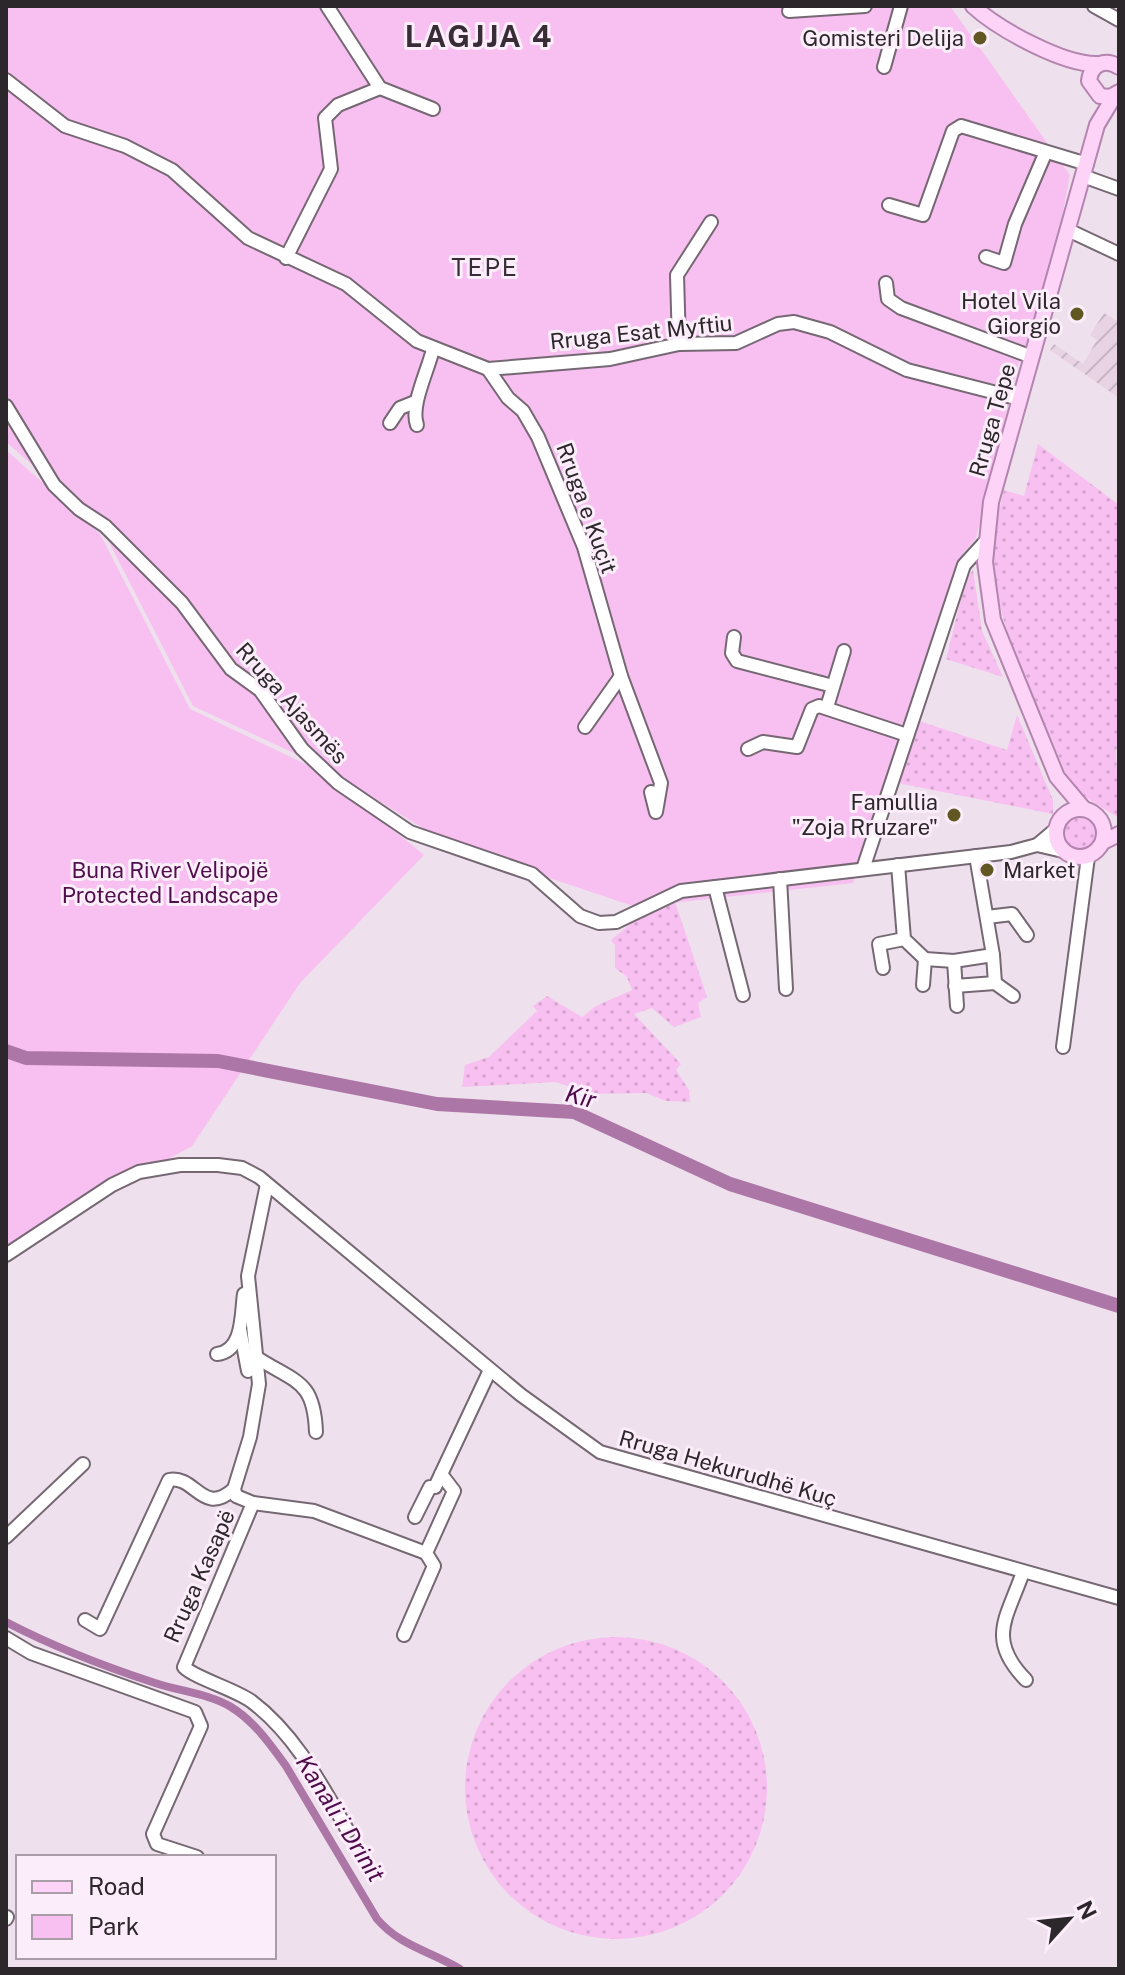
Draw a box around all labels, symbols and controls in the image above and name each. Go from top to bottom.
district label: LAGJJA 4 [405,18,553,54]
place label: Gomisteri Delija [802,25,964,51]
marker: Gomisteri Delija [971,29,989,47]
district label: TEPE [451,253,519,281]
place label: Hotel Vila Giorgio [961,288,1061,339]
marker: Hotel Vila Giorgio [1068,305,1086,323]
street label: Rruga Esat Myftiu [548,309,734,355]
street label: Rruga Tepe [963,360,1021,480]
street label: Rruga e Kuçit [551,439,623,577]
street label: Rruga Ajasmës [231,637,353,769]
place label: Famullia "Zoja Rruzare" [792,789,938,840]
marker: Famullia "Zoja Rruzare" [945,806,963,824]
park label: Buna River Velipojë Protected Landscape [62,857,278,908]
place label: Market [1003,857,1076,883]
marker: Market [978,861,996,879]
water label: Kir [562,1078,600,1114]
street label: Rruga Hekurudhë Kuç [616,1424,840,1512]
street label: Rruga Kasapë [158,1506,240,1646]
water label: Kanali i Drinit [291,1749,391,1887]
legend [16,1855,276,1959]
text: Road [88,1872,145,1900]
north arrow [1029,1879,1109,1959]
text: N [1071,1896,1102,1923]
text: Park [88,1912,139,1940]

